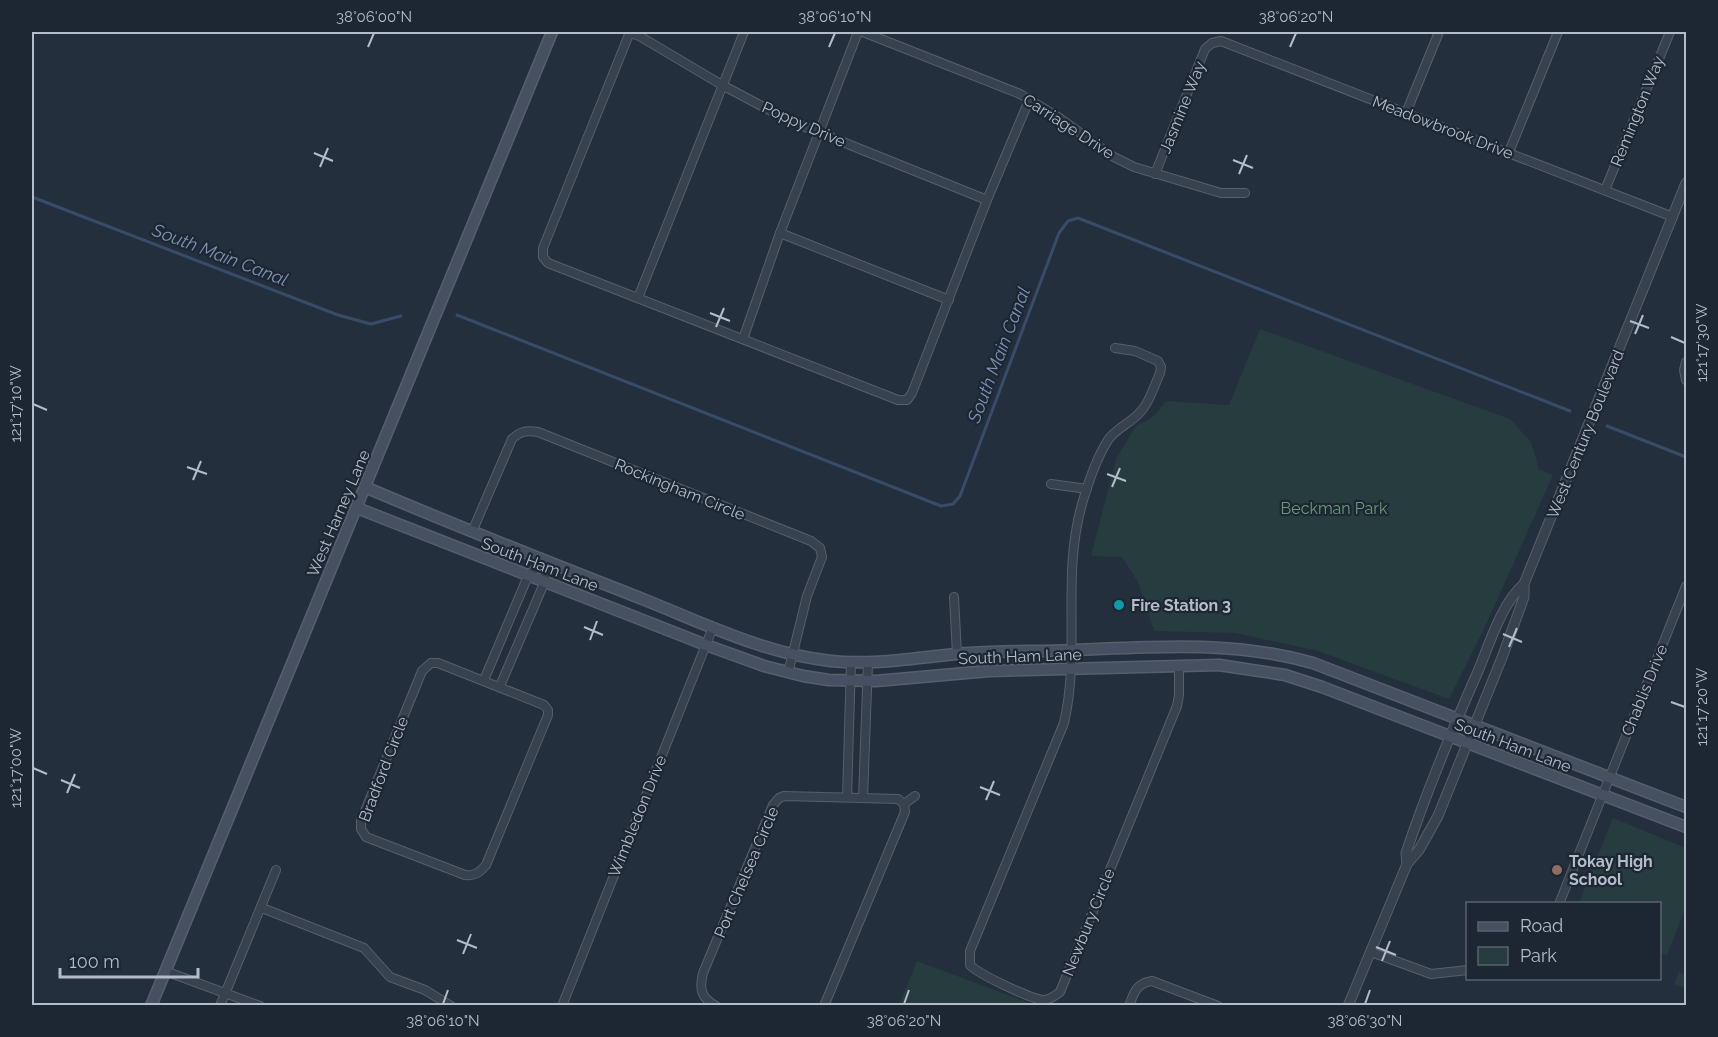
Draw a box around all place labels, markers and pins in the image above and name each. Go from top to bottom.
place label: Fire Station 3 [1131,596,1231,615]
marker: Fire Station 3 [1112,598,1126,612]
place label: Tokay High School [1569,852,1653,889]
marker: Tokay High School [1550,863,1564,877]

